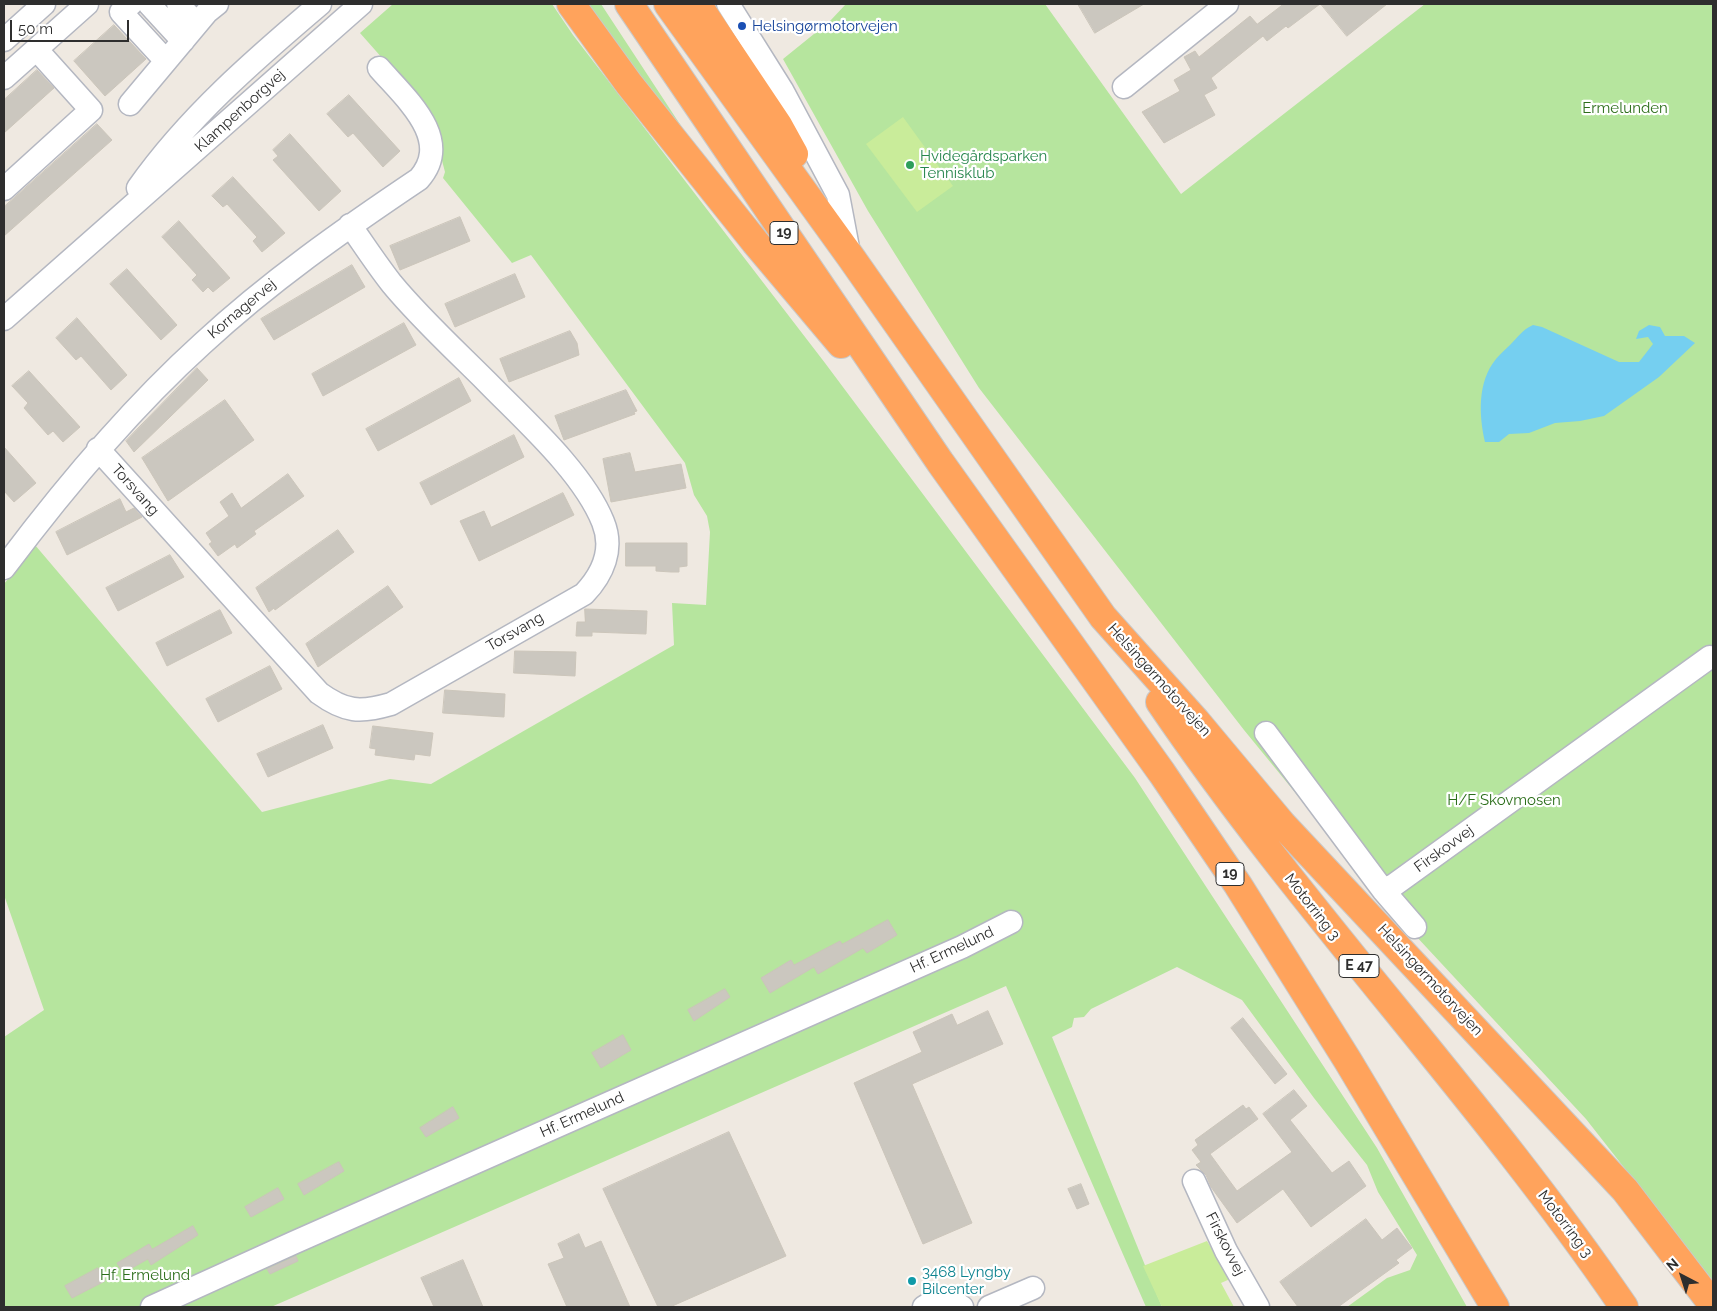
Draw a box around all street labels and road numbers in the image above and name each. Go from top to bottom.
street label: Klampenborgvej [191,66,289,156]
road number: 19 [770,222,798,244]
street label: Kornagervej [204,275,280,343]
street label: Torsvang [107,461,163,519]
street label: Torsvang [483,609,547,655]
street label: Helsingørmotorvejen [1104,620,1214,740]
street label: Firskovvej [1411,822,1477,876]
road number: 19 [1216,862,1244,886]
street label: Motorring 3 [1280,870,1344,944]
street label: Helsingørmotorvejen [1374,921,1486,1039]
street label: Hf. Ermelund [907,923,997,977]
road number: E 47 [1339,954,1379,978]
street label: Hf. Ermelund [537,1088,627,1142]
street label: Motorring 3 [1534,1187,1596,1261]
street label: Firskovvej [1201,1209,1249,1279]

